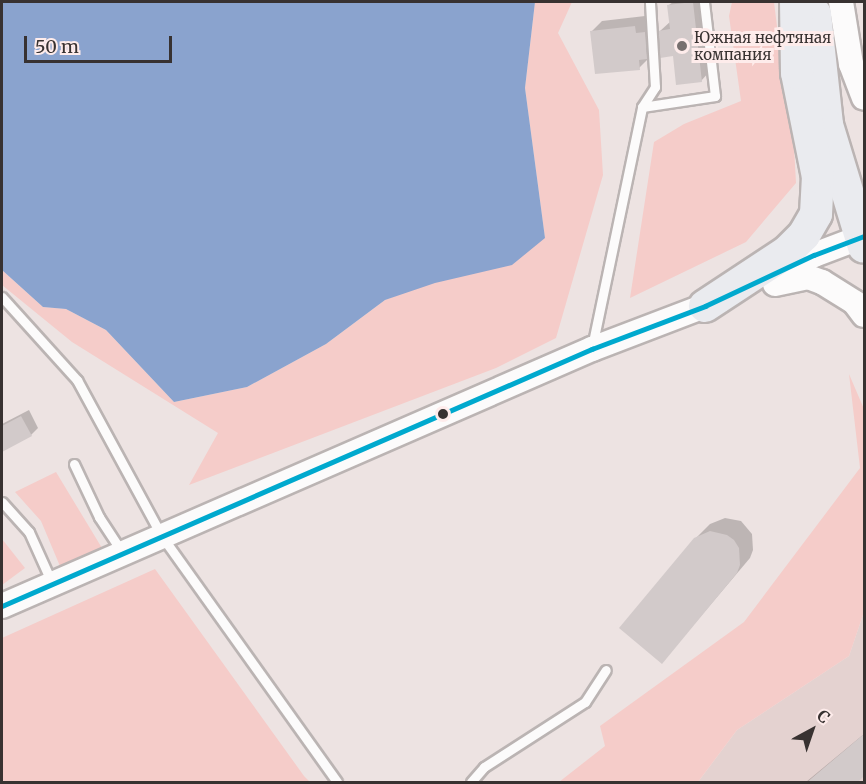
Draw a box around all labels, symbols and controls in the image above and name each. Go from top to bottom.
scale bar [27,24,176,62]
place label: Южная нефтяная компания [694,28,831,63]
text: 50 m [35,35,79,58]
marker: Южная нефтяная компания [675,39,689,53]
unlabelled marker [437,408,449,420]
north arrow [782,700,842,760]
text: С [813,705,834,727]

